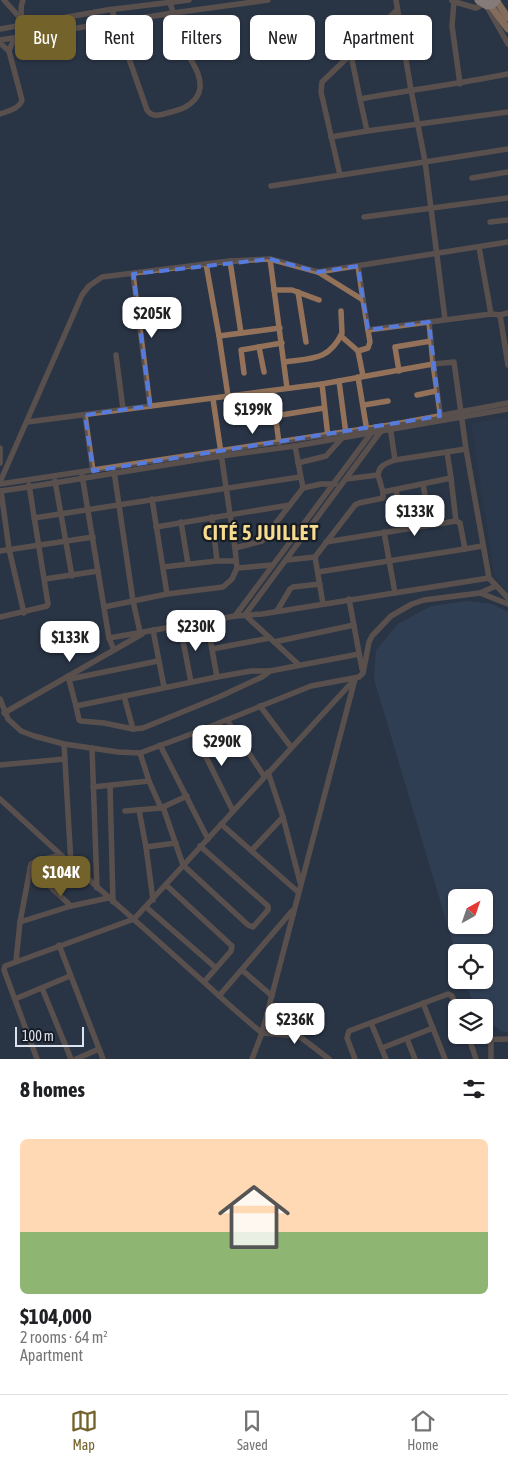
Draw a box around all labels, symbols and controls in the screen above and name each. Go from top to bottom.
chip: Buy [15,15,76,60]
chip: Rent [86,15,153,60]
chip: Filters [163,15,240,60]
chip: New [250,15,315,60]
chip: Apartment [325,15,432,60]
pin: $205K [117,296,187,339]
text: $205K [133,304,171,322]
pin: $199K [218,392,288,435]
text: $199K [234,400,272,418]
pin: $133K [380,494,450,537]
text: $133K [396,502,434,520]
district label: CITÉ 5 JUILLET [203,521,319,544]
pin: $230K [161,610,231,652]
text: $230K [177,617,215,635]
pin: $133K [35,620,105,663]
text: $133K [51,628,89,646]
pin: $290K [187,724,257,767]
text: $290K [203,732,241,750]
pin: $104K [26,856,96,898]
text: $104K [42,863,80,881]
north arrow [448,889,492,934]
map controls [448,889,493,1044]
button: locate [448,944,493,989]
button: layers [448,999,493,1044]
pin: $236K [260,1002,330,1045]
text: $236K [276,1010,314,1028]
scale bar [15,1024,84,1047]
text: 100 m [22,1028,54,1044]
icon: filters [460,1075,488,1103]
text: 8 homes [20,1077,85,1101]
icon: home [209,1172,299,1262]
text: $104,000 [20,1304,92,1328]
text: 2 rooms · 64 m² [20,1328,108,1346]
text: Apartment [20,1346,83,1364]
tab: Map [70,1407,98,1453]
tab: Saved [237,1407,268,1453]
tab: Home [407,1407,438,1453]

